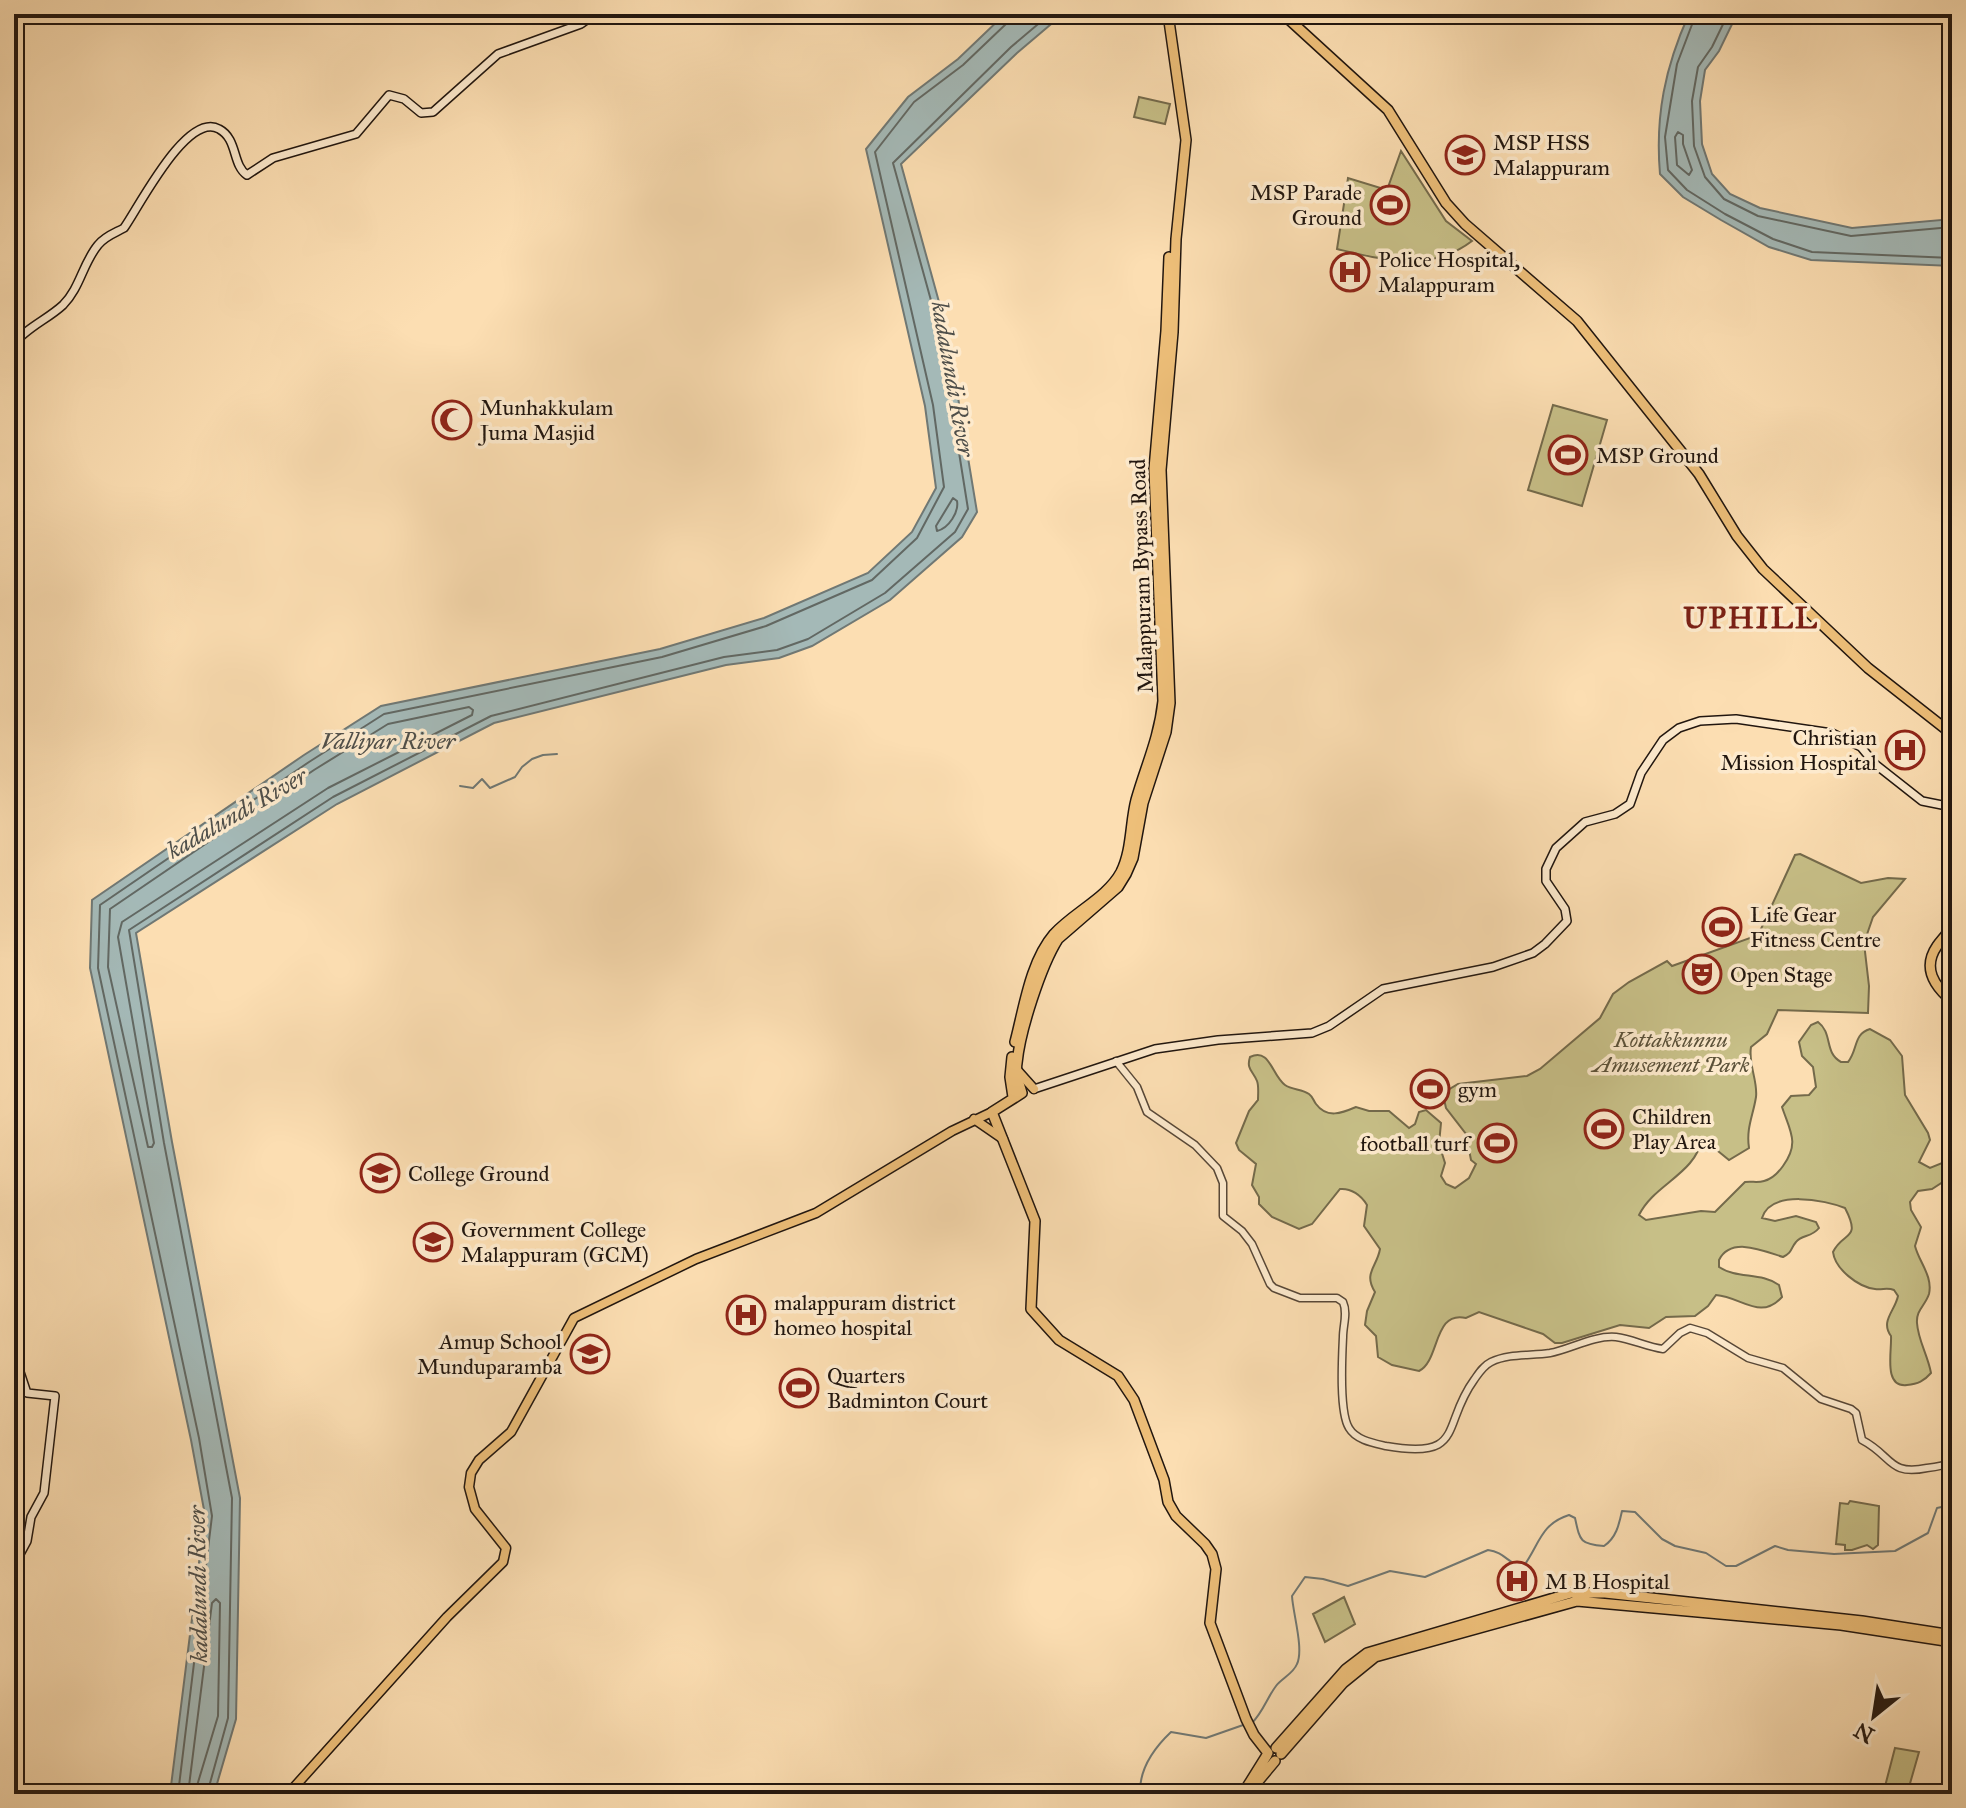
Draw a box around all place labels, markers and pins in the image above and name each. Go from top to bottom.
place label: MSP HSS Malappuram [1493,129,1610,181]
school or university icon: MSP HSS Malappuram [1444,134,1486,176]
place label: MSP Parade Ground [1250,179,1362,231]
sports icon: MSP Parade Ground [1369,184,1411,226]
place label: Police Hospital, Malappuram [1378,246,1520,298]
hospital icon: Police Hospital, Malappuram [1329,251,1371,293]
place label: Munhakkulam Juma Masjid [478,394,614,446]
mosque icon: Munhakkulam Juma Masjid [431,399,473,441]
sports icon: MSP Ground [1547,434,1589,476]
place label: MSP Ground [1596,442,1719,469]
place label: Christian Mission Hospital [1720,724,1877,776]
hospital icon: Christian Mission Hospital [1884,729,1926,771]
place label: Life Gear Fitness Centre [1750,901,1881,953]
sports icon: Life Gear Fitness Centre [1701,906,1743,948]
theatre icon: Open Stage [1681,953,1723,995]
place label: Open Stage [1730,961,1833,988]
sports icon: gym [1409,1068,1451,1110]
place label: gym [1458,1076,1498,1103]
place label: Children Play Area [1632,1103,1717,1155]
sports icon: Children Play Area [1583,1108,1625,1150]
sports icon: football turf [1476,1122,1518,1164]
place label: football turf [1360,1130,1473,1157]
school or university icon: College Ground [359,1152,401,1194]
place label: College Ground [408,1160,549,1187]
place label: Government College Malappuram (GCM) [461,1216,649,1268]
school or university icon: Government College Malappuram (GCM) [412,1221,454,1263]
place label: malappuram district homeo hospital [774,1289,956,1341]
hospital icon: malappuram district homeo hospital [725,1294,767,1336]
place label: Amup School Munduparamba [417,1328,563,1380]
school or university icon: Amup School Munduparamba [569,1333,611,1375]
place label: Quarters Badminton Court [827,1362,988,1414]
sports icon: Quarters Badminton Court [778,1367,820,1409]
hospital icon: M B Hospital [1496,1560,1538,1602]
place label: M B Hospital [1545,1568,1670,1595]

